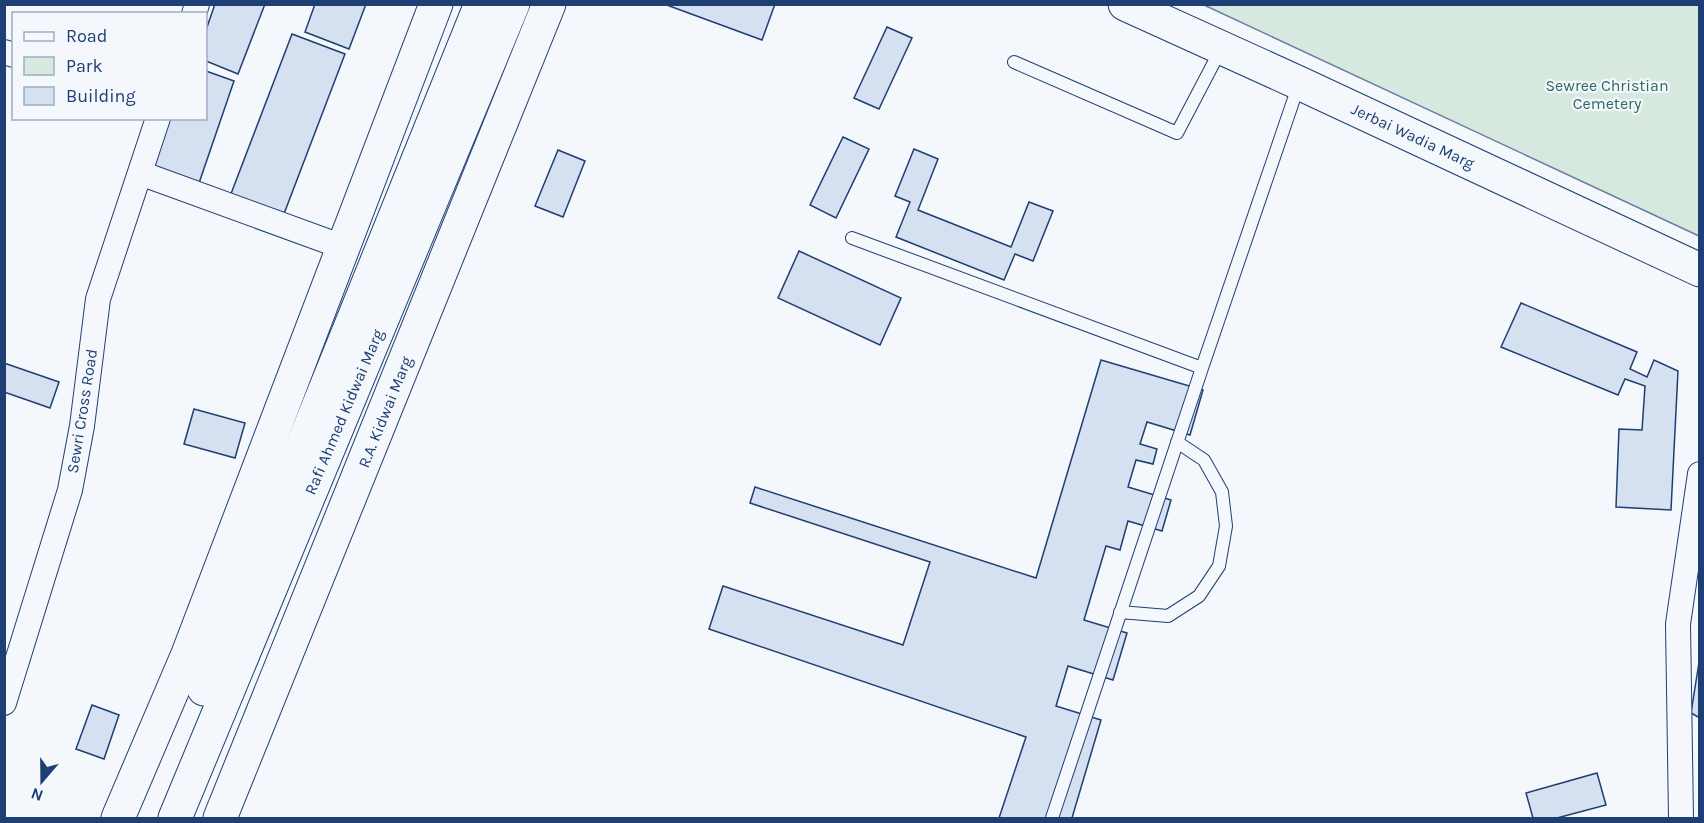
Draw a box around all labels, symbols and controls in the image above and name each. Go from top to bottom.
legend [12,12,207,120]
text: Road [66,25,107,47]
text: Park [66,55,103,77]
park label: Sewree Christian Cemetery [1545,76,1669,113]
text: Building [66,85,136,107]
street label: Jerbai Wadia Marg [1348,99,1478,173]
street label: Rafi Ahmed Kidwai Marg [301,326,387,498]
street label: Sewri Cross Road [63,347,101,475]
street label: R.A. Kidwai Marg [354,354,416,470]
north arrow [12,751,72,811]
text: N [28,784,46,806]

